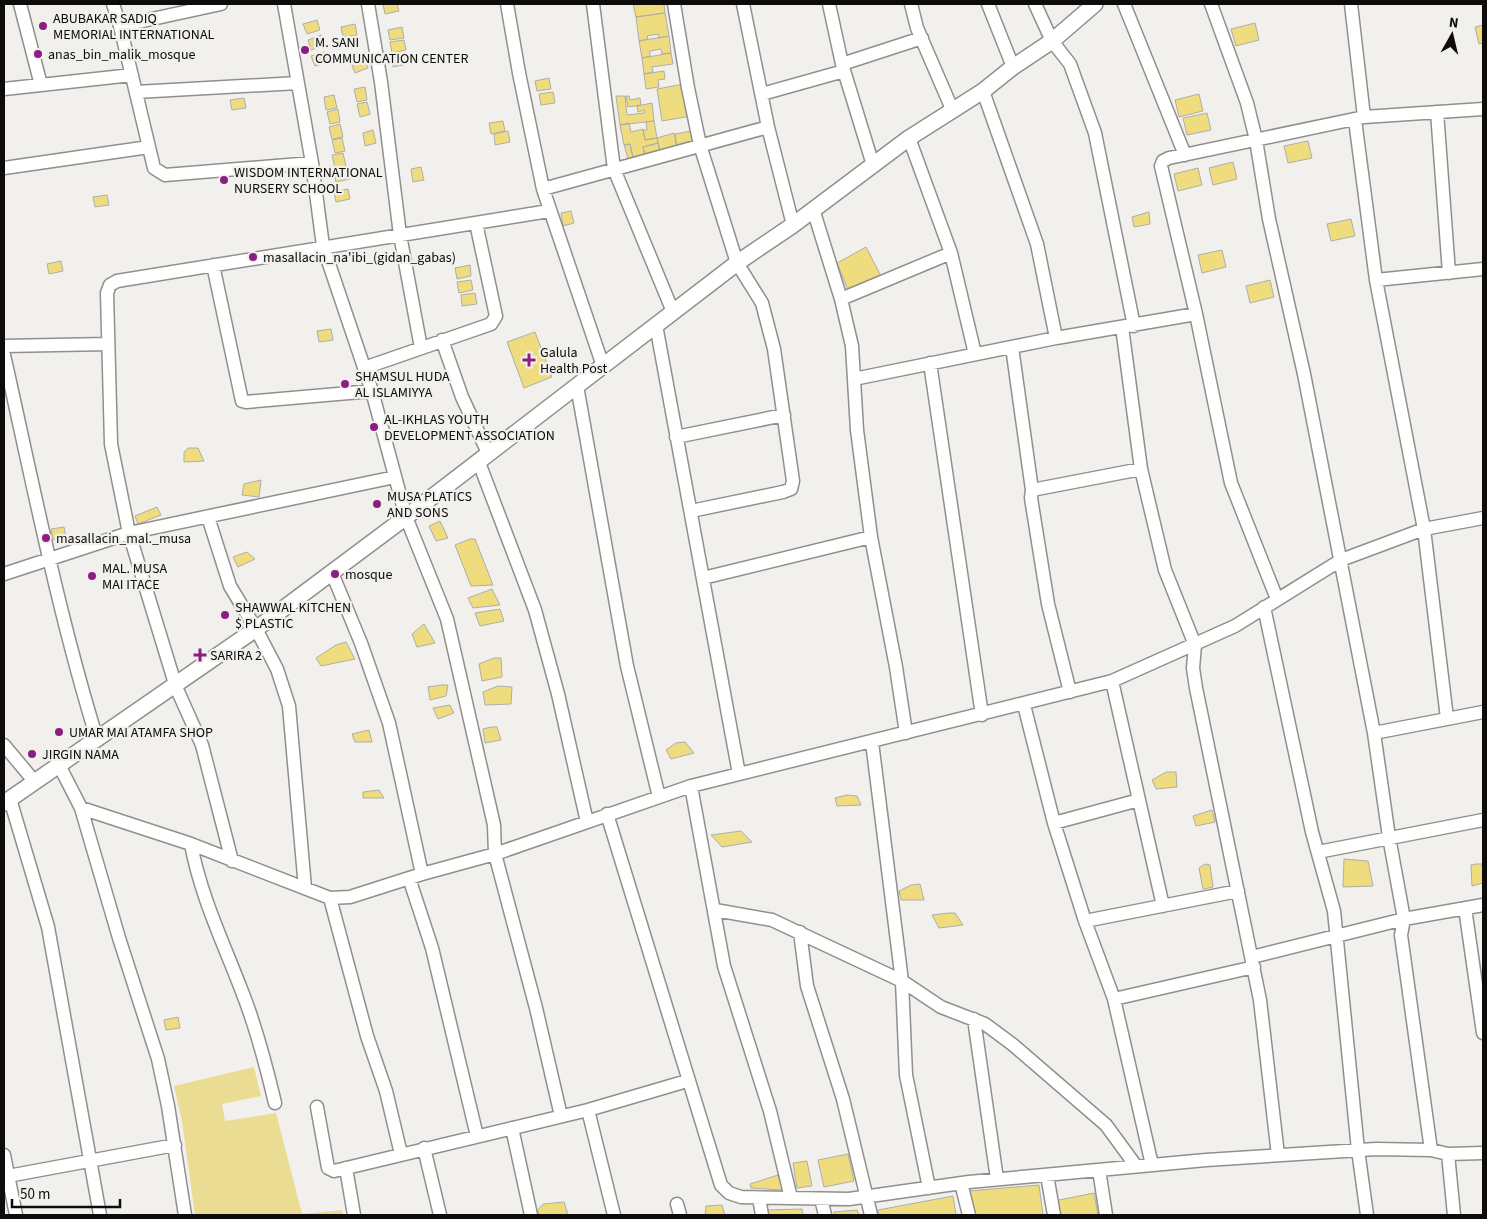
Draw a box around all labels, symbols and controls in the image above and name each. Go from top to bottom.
place label: ABUBAKAR SADIQ MEMORIAL INTERNATIONAL [53,9,215,45]
north arrow [1427,10,1477,60]
text: N [1448,13,1460,34]
marker: ABUBAKAR SADIQ MEMORIAL INTERNATIONAL [37,20,49,32]
place label: M. SANI COMMUNICATION CENTER [315,33,468,69]
marker: M. SANI COMMUNICATION CENTER [299,44,311,56]
place label: anas_bin_malik_mosque [48,45,196,65]
marker: anas_bin_malik_mosque [32,48,44,60]
place label: WISDOM INTERNATIONAL NURSERY SCHOOL [234,163,383,199]
marker: WISDOM INTERNATIONAL NURSERY SCHOOL [218,174,230,186]
place label: masallacin_na'ibi_(gidan_gabas) [263,248,456,268]
marker: masallacin_na'ibi_(gidan_gabas) [247,251,259,263]
place label: Galula Health Post [540,343,607,379]
marker: Galula Health Post [522,353,536,367]
place label: SHAMSUL HUDA AL ISLAMIYYA [355,367,450,403]
marker: SHAMSUL HUDA AL ISLAMIYYA [339,378,351,390]
place label: AL-IKHLAS YOUTH DEVELOPMENT ASSOCIATION [384,410,555,446]
marker: AL-IKHLAS YOUTH DEVELOPMENT ASSOCIATION [368,421,380,433]
place label: MUSA PLATICS AND SONS [387,487,472,523]
marker: MUSA PLATICS AND SONS [371,498,383,510]
place label: masallacin_mal._musa [56,529,191,549]
marker: masallacin_mal._musa [40,532,52,544]
place label: MAL. MUSA MAI ITACE [102,559,167,595]
place label: mosque [345,565,392,585]
marker: mosque [329,568,341,580]
marker: MAL. MUSA MAI ITACE [86,570,98,582]
place label: SHAWWAL KITCHEN $ PLASTIC [235,598,351,634]
marker: SHAWWAL KITCHEN $ PLASTIC [219,609,231,621]
place label: SARIRA 2 [210,646,262,666]
marker: SARIRA 2 [194,649,206,661]
place label: UMAR MAI ATAMFA SHOP [69,723,213,743]
marker: UMAR MAI ATAMFA SHOP [53,726,65,738]
place label: JIRGIN NAMA [42,745,119,765]
marker: JIRGIN NAMA [26,748,38,760]
scale bar [12,1176,120,1208]
text: 50 m [20,1184,50,1205]

